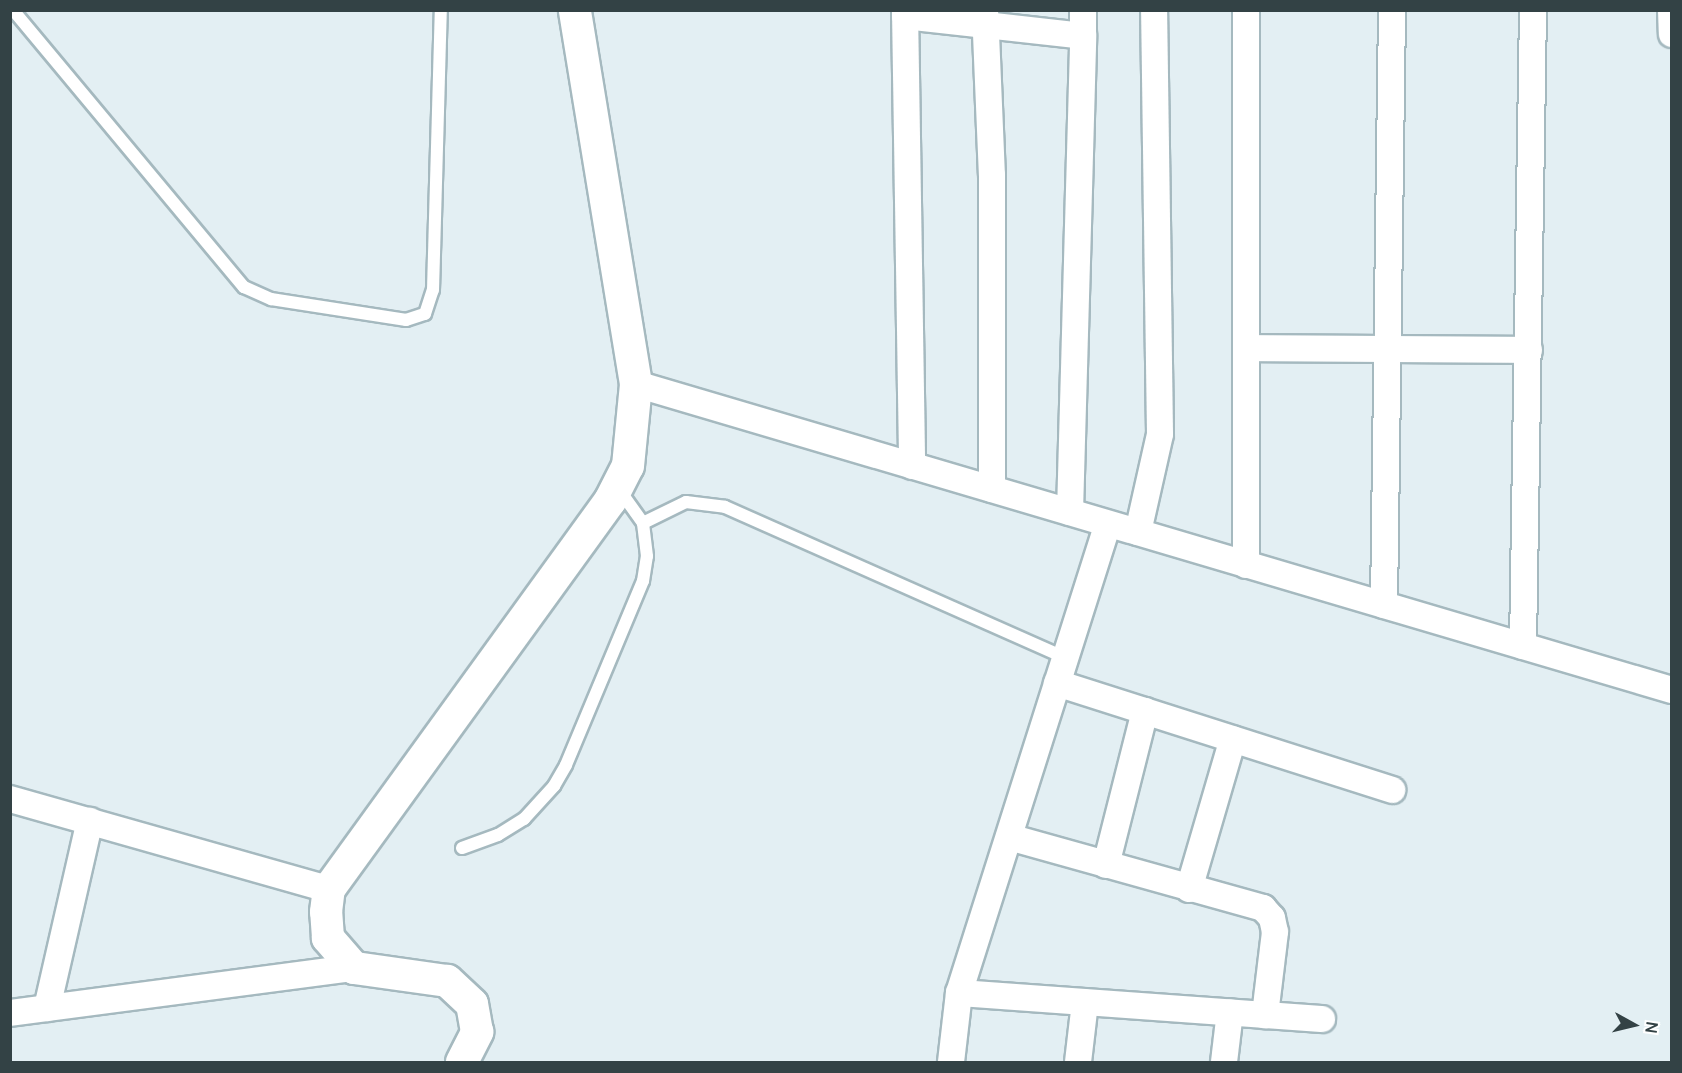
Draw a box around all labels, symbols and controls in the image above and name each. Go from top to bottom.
north arrow [1604,995,1664,1055]
text: N [1640,1020,1664,1035]

